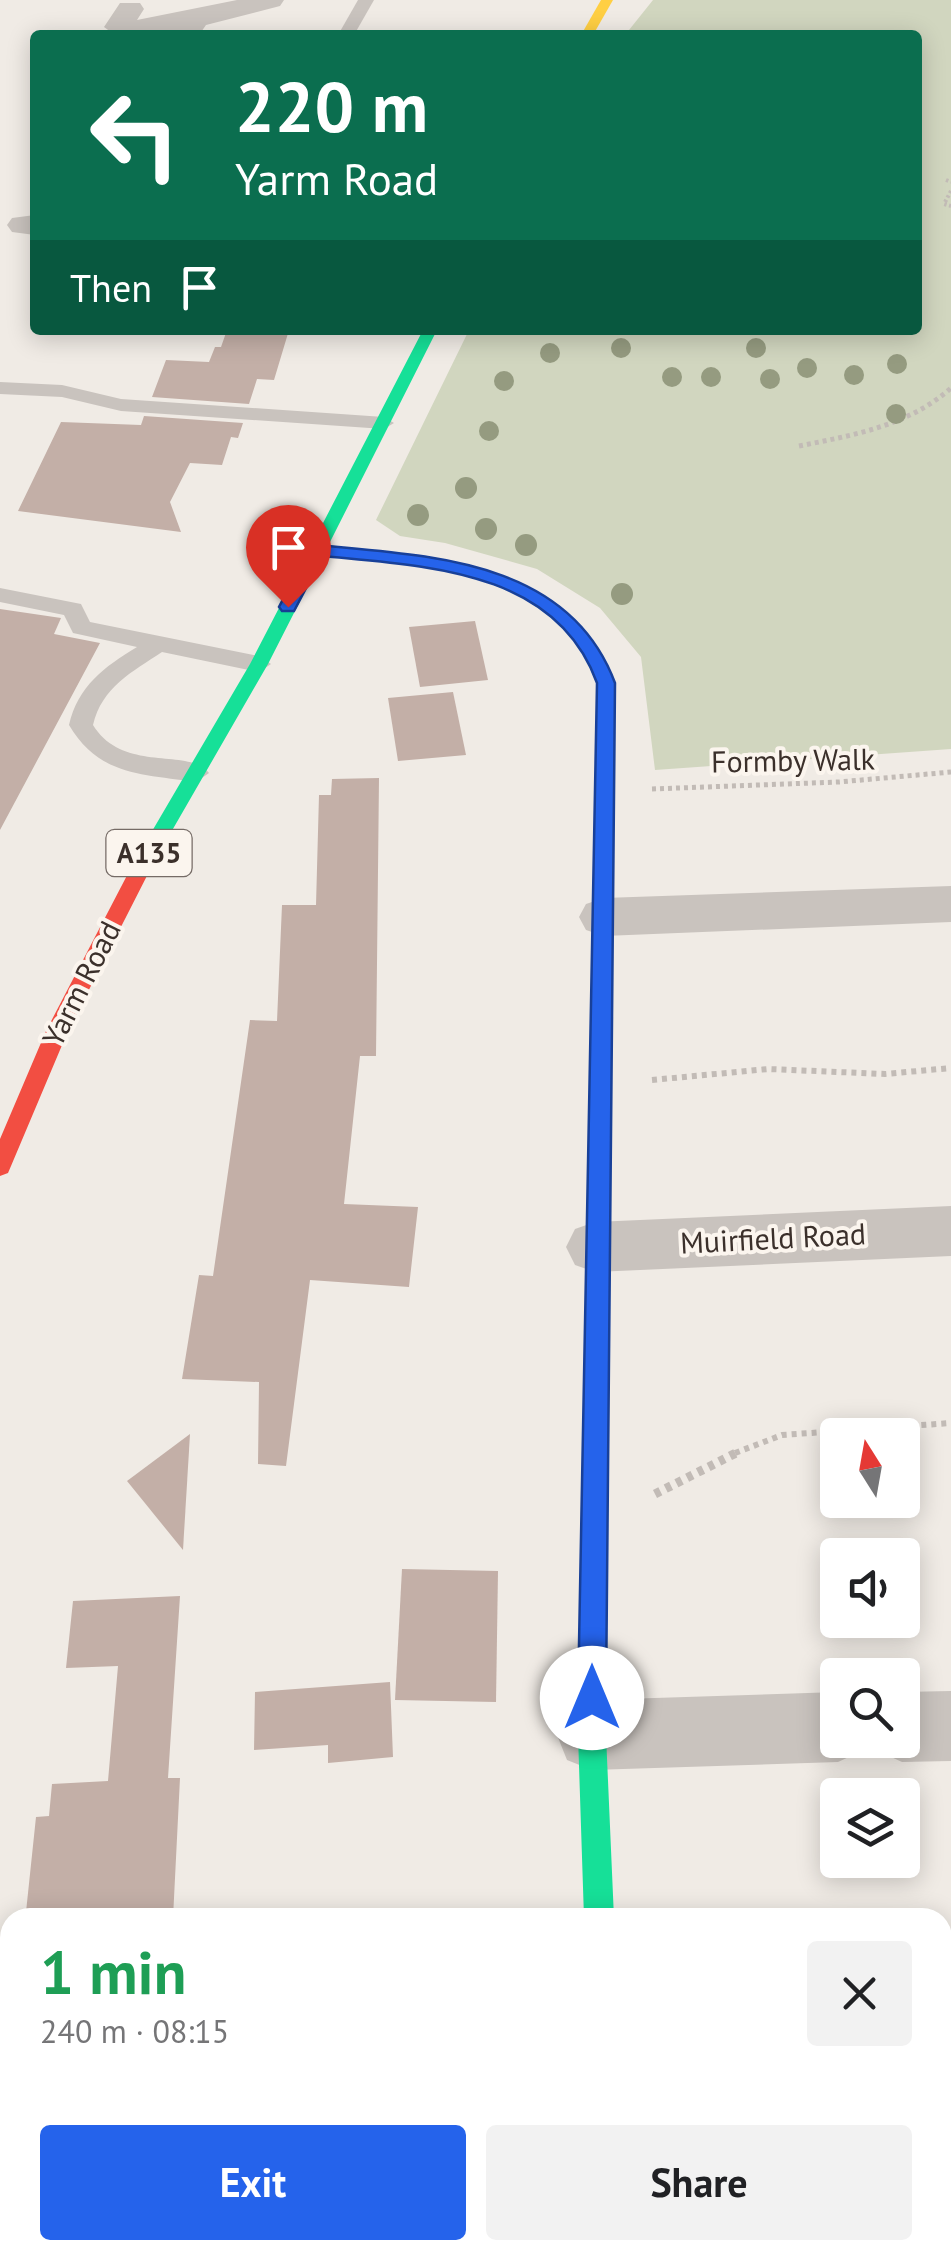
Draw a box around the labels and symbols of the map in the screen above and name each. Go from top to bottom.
pin [246,505,331,608]
street label: Formby Walk [711,739,876,780]
road number: A135 [106,830,192,876]
street label: Yarm Road [33,914,129,1053]
street label: Muirfield Road [679,1213,867,1262]
north arrow [820,1418,920,1518]
position arrow [540,1646,644,1750]

